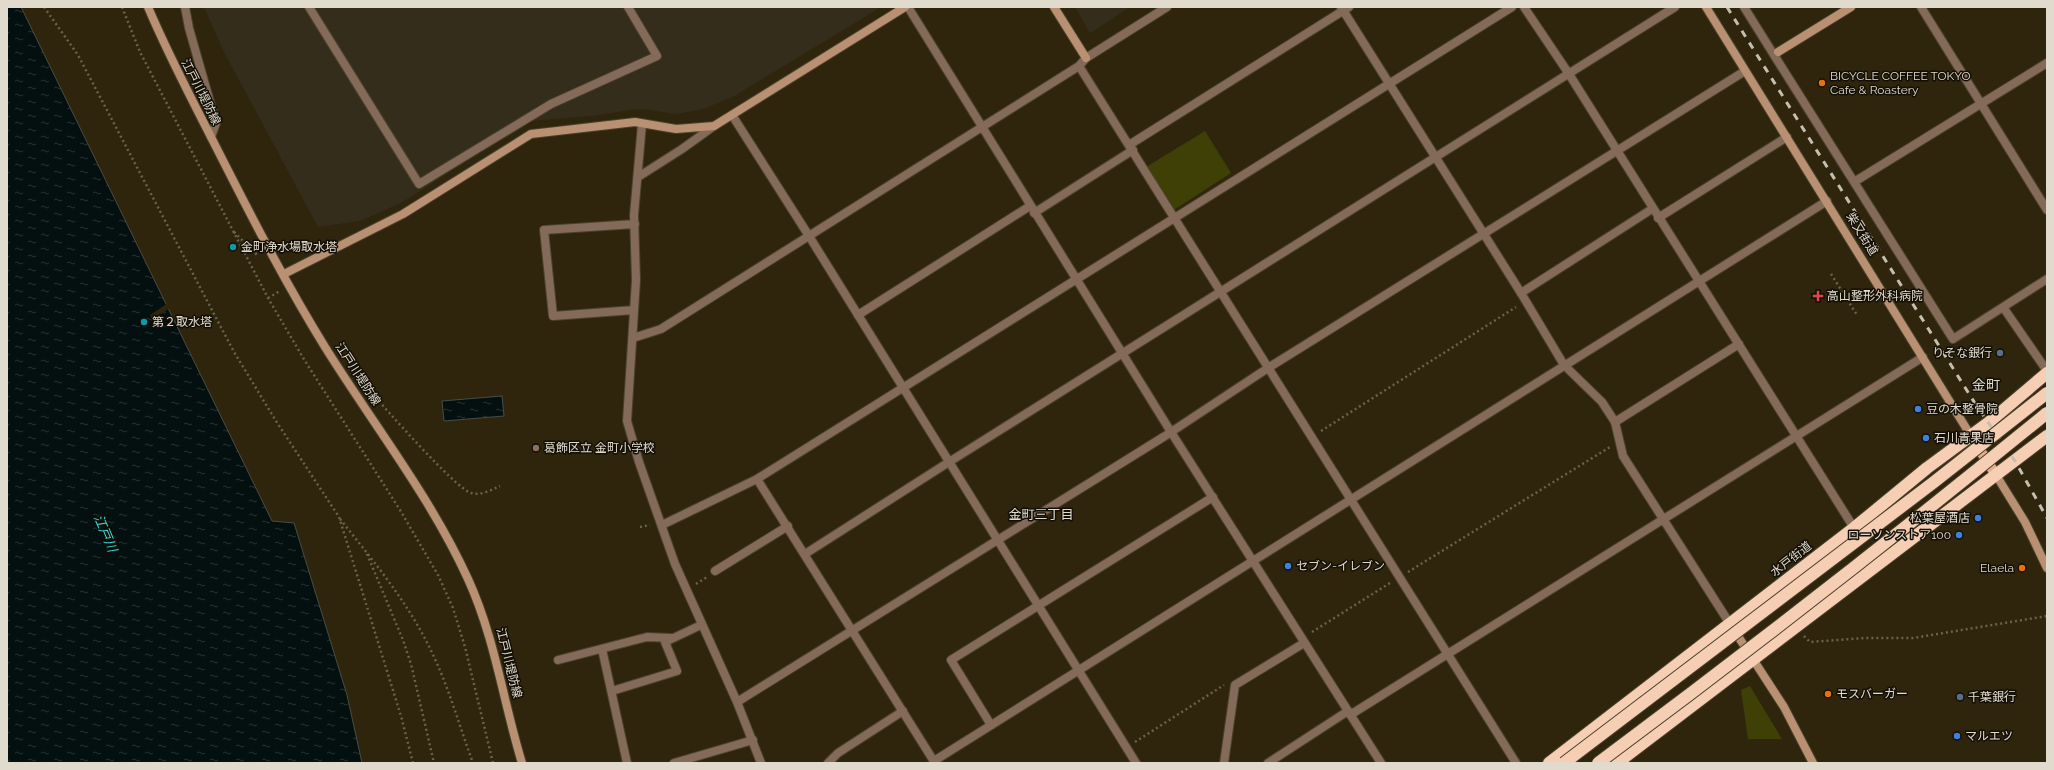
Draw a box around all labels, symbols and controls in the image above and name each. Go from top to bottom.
street label: 江戸川堤防線 [178,57,224,127]
place label: BICYCLE COFFEE TOKYO Cafe & Roastery [1830,69,1970,97]
marker: BICYCLE COFFEE TOKYO Cafe & Roastery [1817,78,1827,88]
street label: 柴又街道 [1843,210,1881,258]
place label: 金町浄水場取水塔 [241,240,337,254]
marker: 金町浄水場取水塔 [228,242,238,252]
place label: 高山整形外科病院 [1827,289,1923,303]
marker: 高山整形外科病院 [1812,290,1824,302]
place label: 第２取水塔 [152,315,212,329]
marker: 第２取水塔 [139,317,149,327]
street label: 江戸川堤防線 [333,340,383,408]
place label: りそな銀行 [1932,346,1992,360]
marker: りそな銀行 [1995,348,2005,358]
district label: 金町 [1972,377,2000,393]
place label: 豆の木整骨院 [1926,402,1998,416]
marker: 豆の木整骨院 [1913,404,1923,414]
place label: 石川青果店 [1934,431,1994,445]
marker: 石川青果店 [1921,433,1931,443]
place label: 葛飾区立 金町小学校 [544,441,655,455]
marker: 葛飾区立 金町小学校 [531,443,541,453]
district label: 金町三丁目 [1008,507,1074,522]
place label: 松葉屋酒店 [1910,511,1970,525]
water label: 江戸川 [91,512,121,556]
marker: 松葉屋酒店 [1973,513,1983,523]
place label: ローソンストア100 [1847,528,1951,542]
marker: ローソンストア100 [1954,530,1964,540]
street label: 水戸街道 [1768,539,1814,579]
place label: セブン-イレブン [1296,559,1385,573]
marker: セブン-イレブン [1283,561,1293,571]
place label: Elaela [1980,561,2014,575]
marker: Elaela [2017,563,2027,573]
street label: 江戸川堤防線 [493,626,525,700]
place label: モスバーガー [1836,687,1908,701]
marker: モスバーガー [1823,689,1833,699]
place label: 千葉銀行 [1968,690,2016,704]
marker: 千葉銀行 [1955,692,1965,702]
place label: マルエツ [1965,729,2013,743]
marker: マルエツ [1952,731,1962,741]

